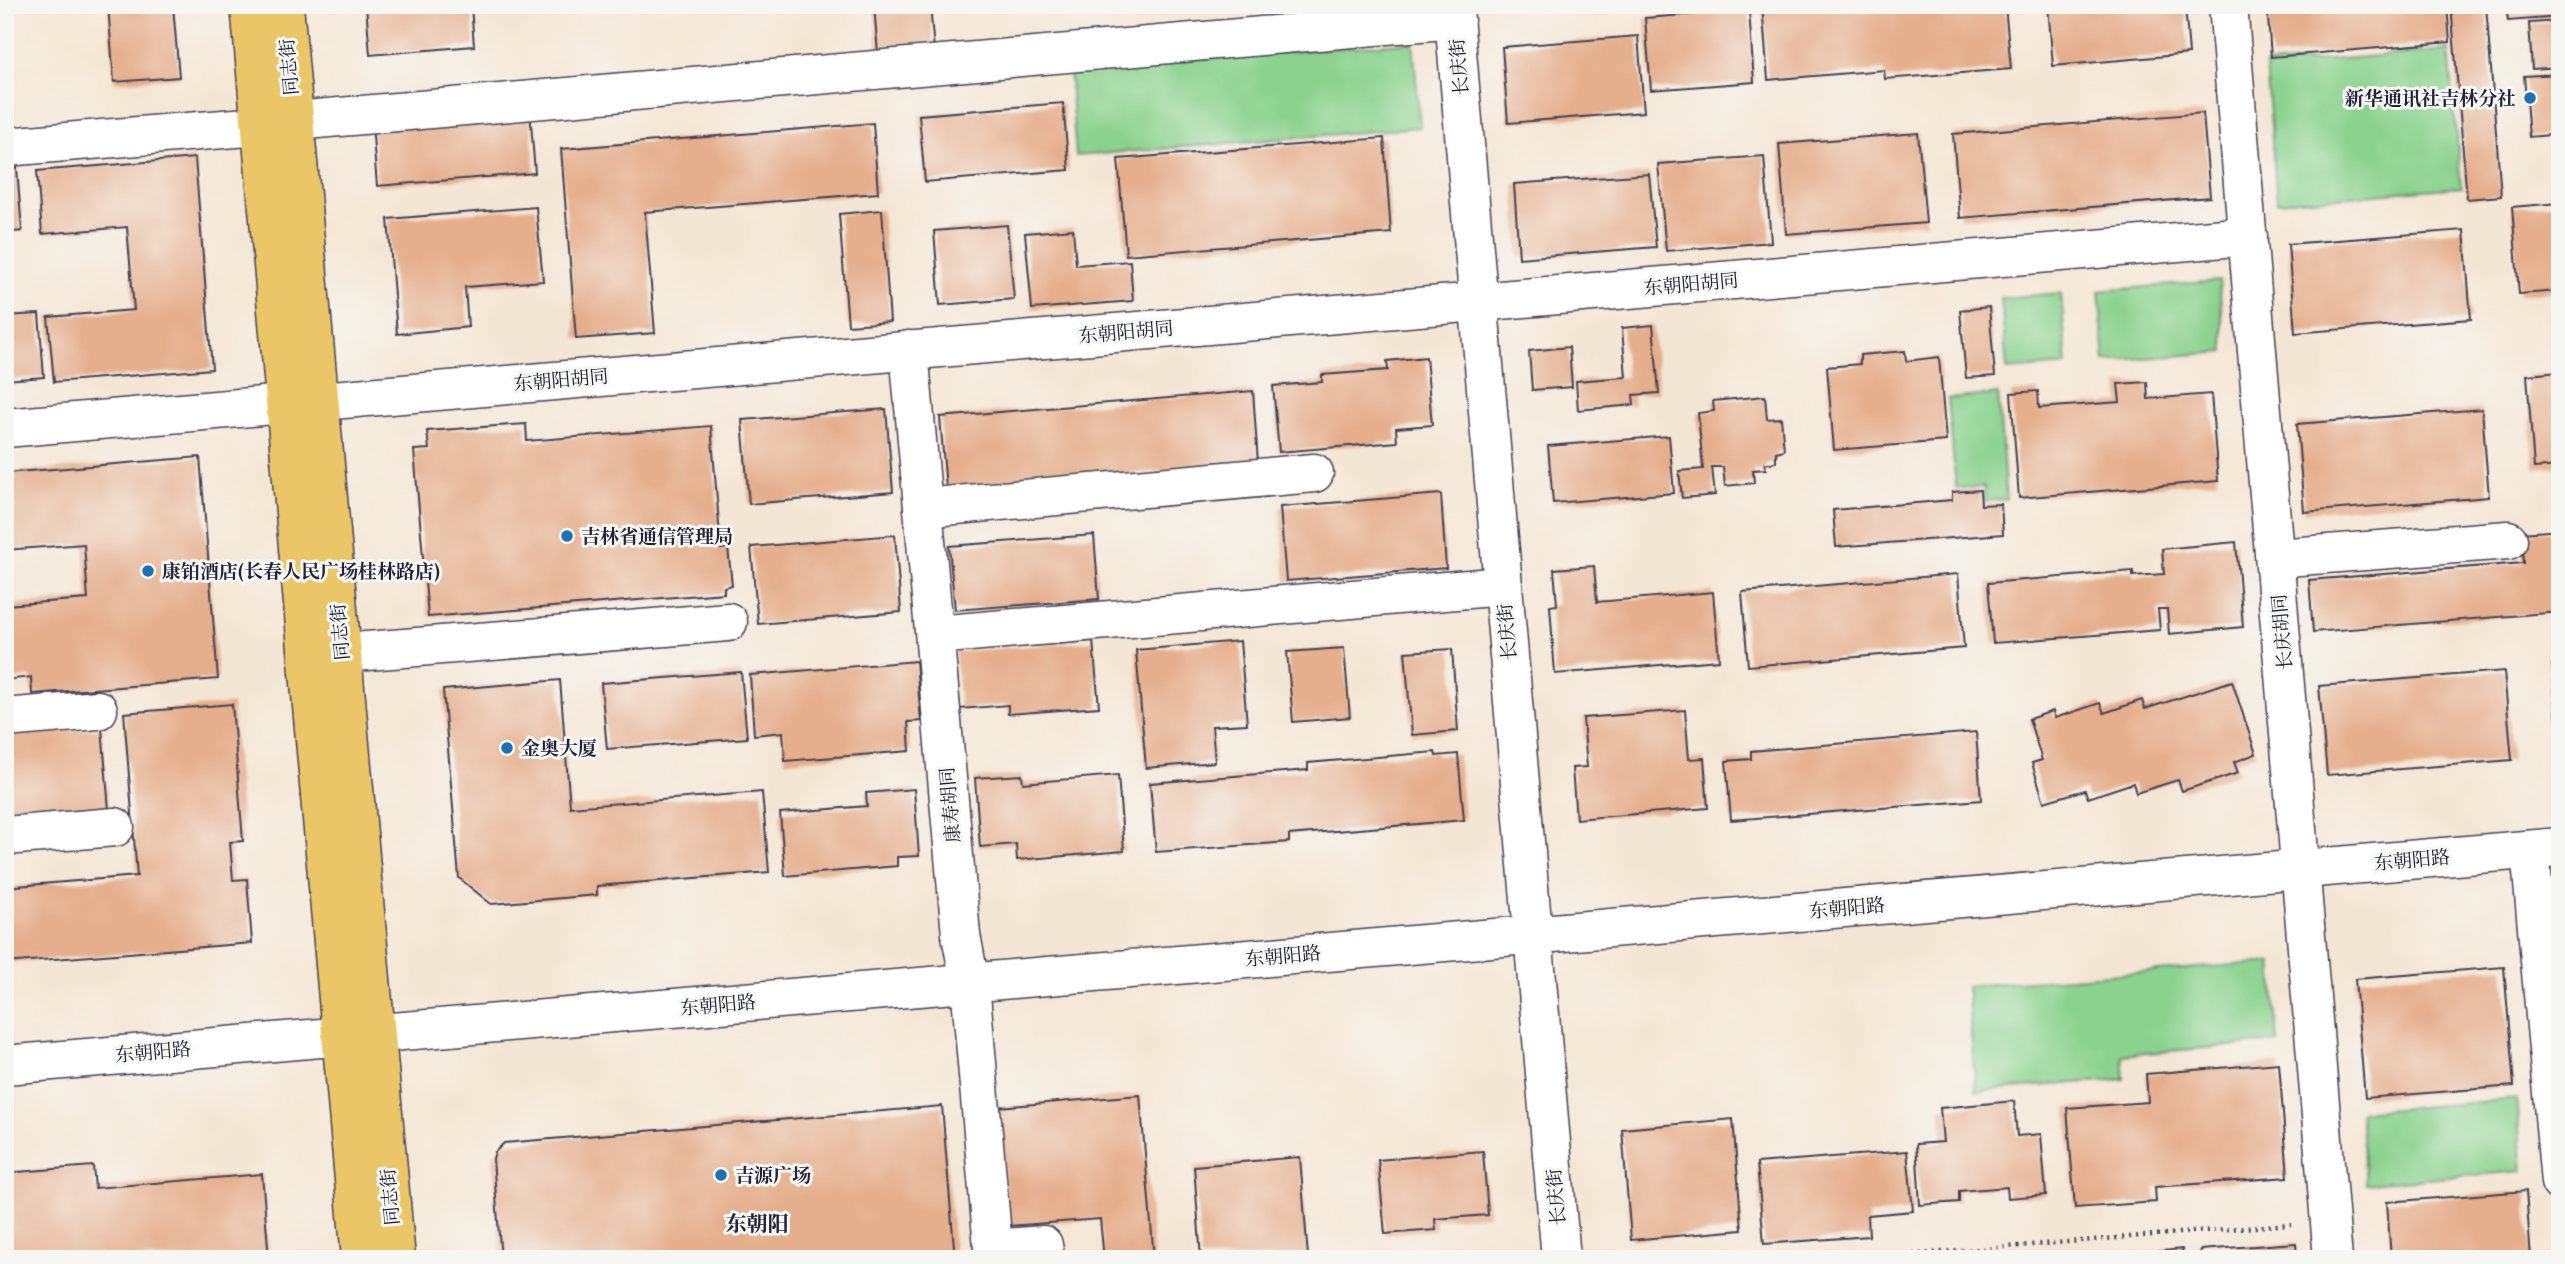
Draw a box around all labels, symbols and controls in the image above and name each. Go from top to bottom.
street label: 同志街 [275,38,303,96]
street label: 长庆街 [1445,38,1473,96]
place label: 新华通讯社吉林分社 [2345,87,2516,110]
marker: 新华通讯社吉林分社 [2522,90,2538,106]
street label: 东朝阳胡同 [1643,268,1739,300]
street label: 东朝阳胡同 [1078,316,1174,348]
street label: 东朝阳胡同 [513,364,609,396]
place label: 吉林省通信管理局 [581,525,733,548]
marker: 吉林省通信管理局 [559,528,575,544]
place label: 康铂酒店(长春人民广场桂林路店) [162,560,440,583]
marker: 康铂酒店(长春人民广场桂林路店) [140,563,156,579]
street label: 长庆胡同 [2267,593,2297,671]
street label: 同志街 [326,603,354,661]
street label: 长庆街 [1493,603,1521,661]
place label: 金奥大厦 [521,737,597,760]
marker: 金奥大厦 [499,740,515,756]
street label: 康寿胡同 [935,766,965,844]
street label: 东朝阳路 [2373,845,2451,875]
street label: 东朝阳路 [1808,893,1886,923]
street label: 东朝阳路 [1244,941,1322,971]
street label: 东朝阳路 [679,990,757,1020]
street label: 东朝阳路 [114,1037,192,1067]
place label: 吉源广场 [735,1164,811,1187]
marker: 吉源广场 [713,1167,729,1183]
street label: 同志街 [376,1168,404,1226]
street label: 长庆街 [1542,1168,1570,1226]
district label: 东朝阳 [726,1211,789,1236]

